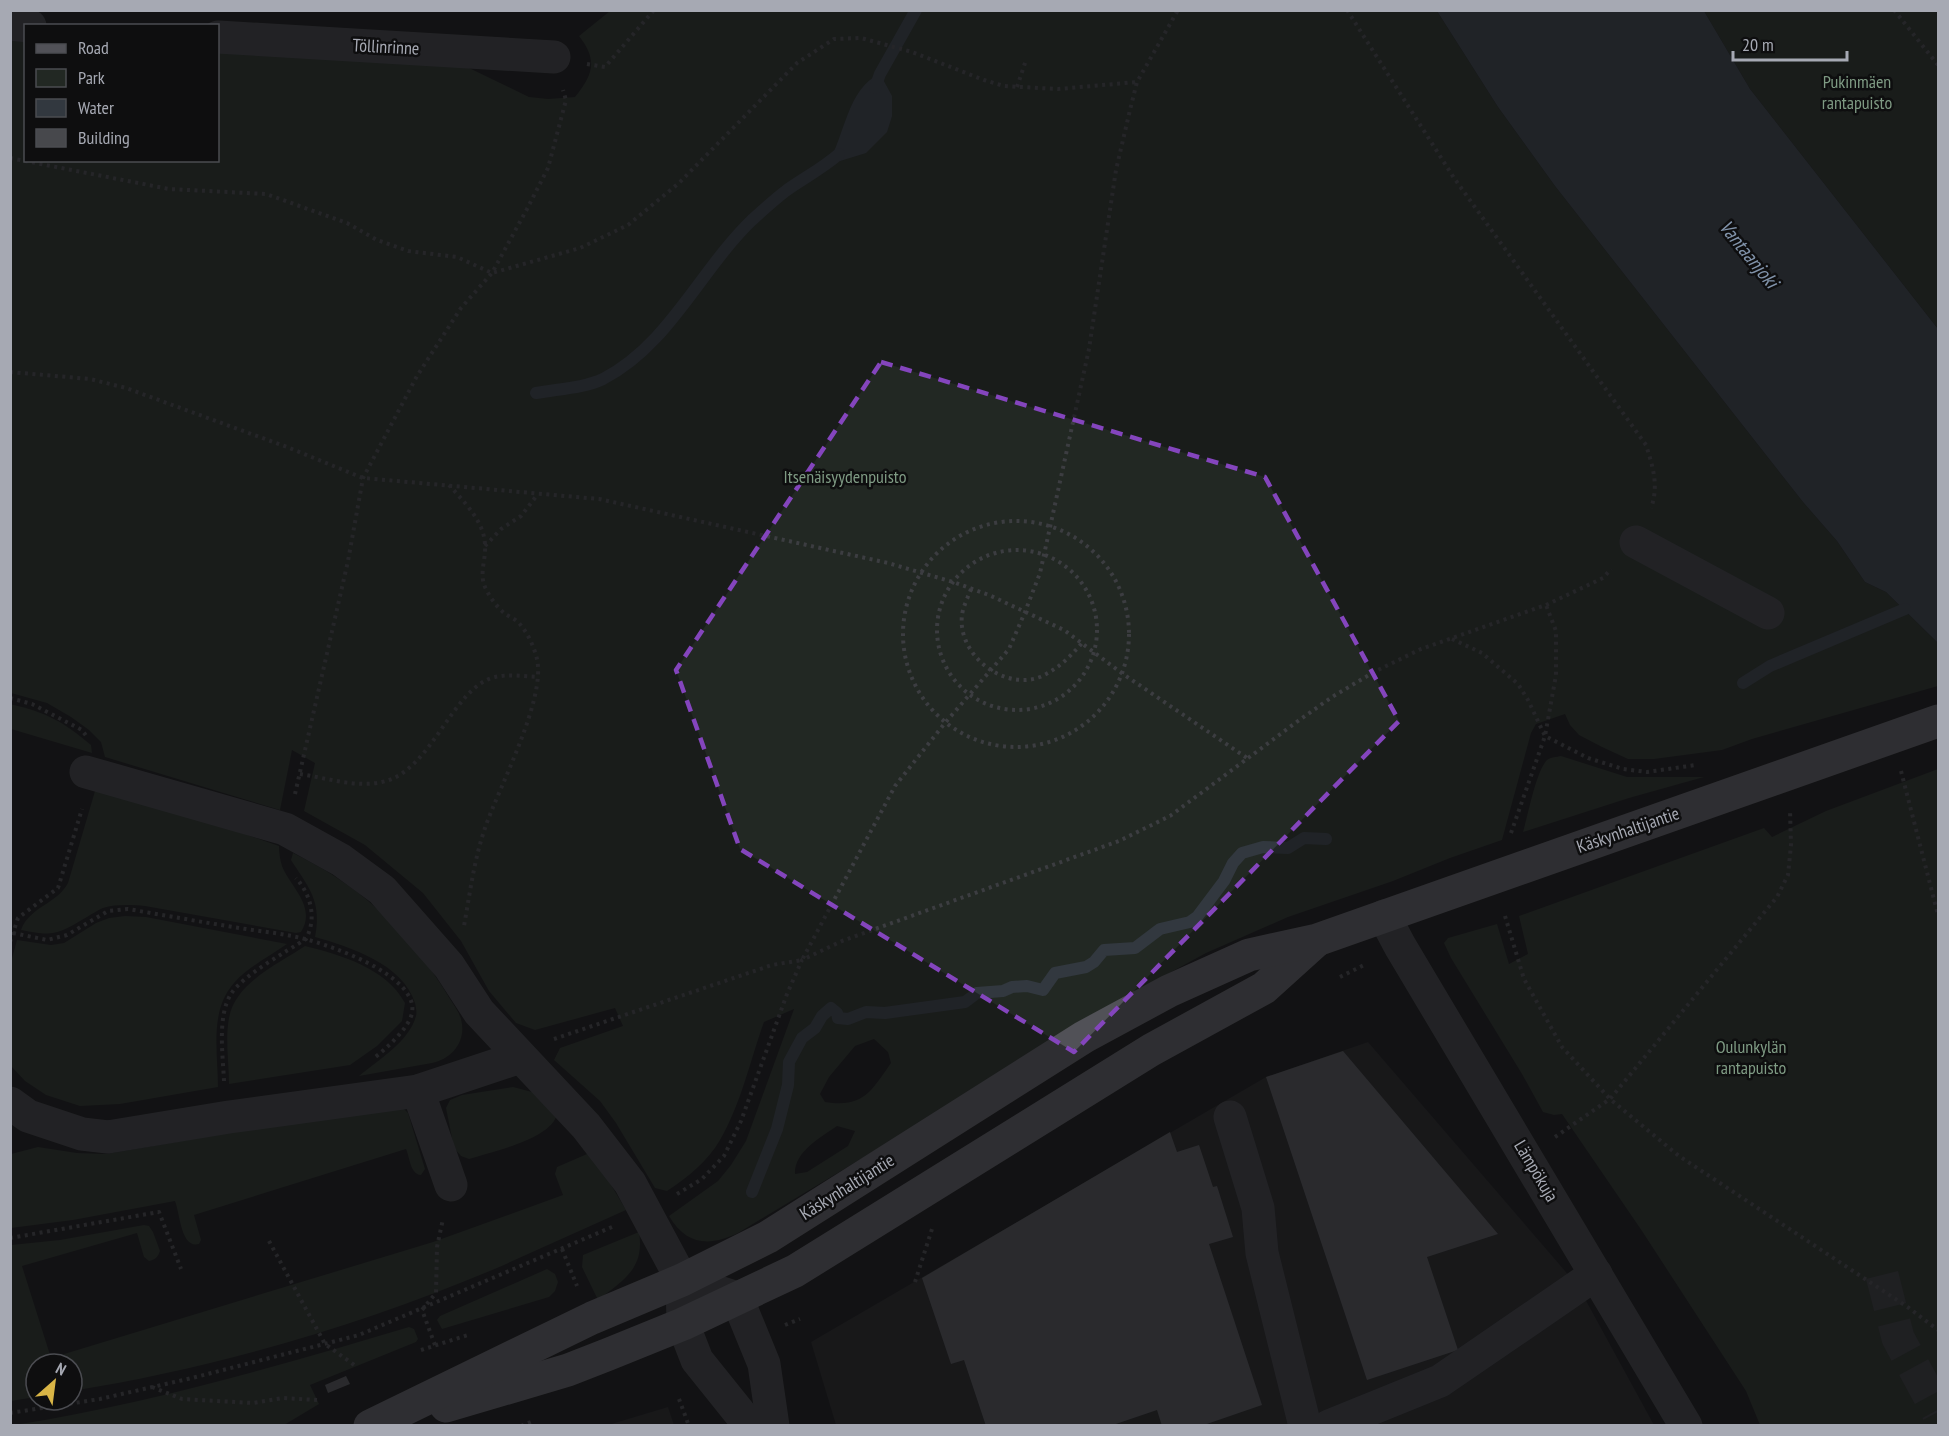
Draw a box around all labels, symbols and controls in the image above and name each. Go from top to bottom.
legend [24,24,219,162]
scale bar [1733,24,1847,62]
street label: Töllinrinne [352,33,420,60]
text: 20 m [1742,33,1774,56]
text: Road [78,36,109,59]
text: Park [78,66,105,89]
park label: Pukinmäen rantapuisto [1822,70,1892,114]
text: Water [78,96,114,119]
text: Building [78,126,130,149]
water label: Vantaanjoki [1714,215,1786,296]
park label: Itsenäisyydenpuisto [784,465,907,488]
street label: Käskynhaltijantie [1573,801,1682,858]
park label: Oulunkylän rantapuisto [1716,1035,1786,1079]
street label: Lämpökuja [1509,1136,1564,1206]
street label: Käskynhaltijantie [795,1148,898,1225]
north arrow [24,1352,84,1412]
text: N [53,1358,70,1380]

